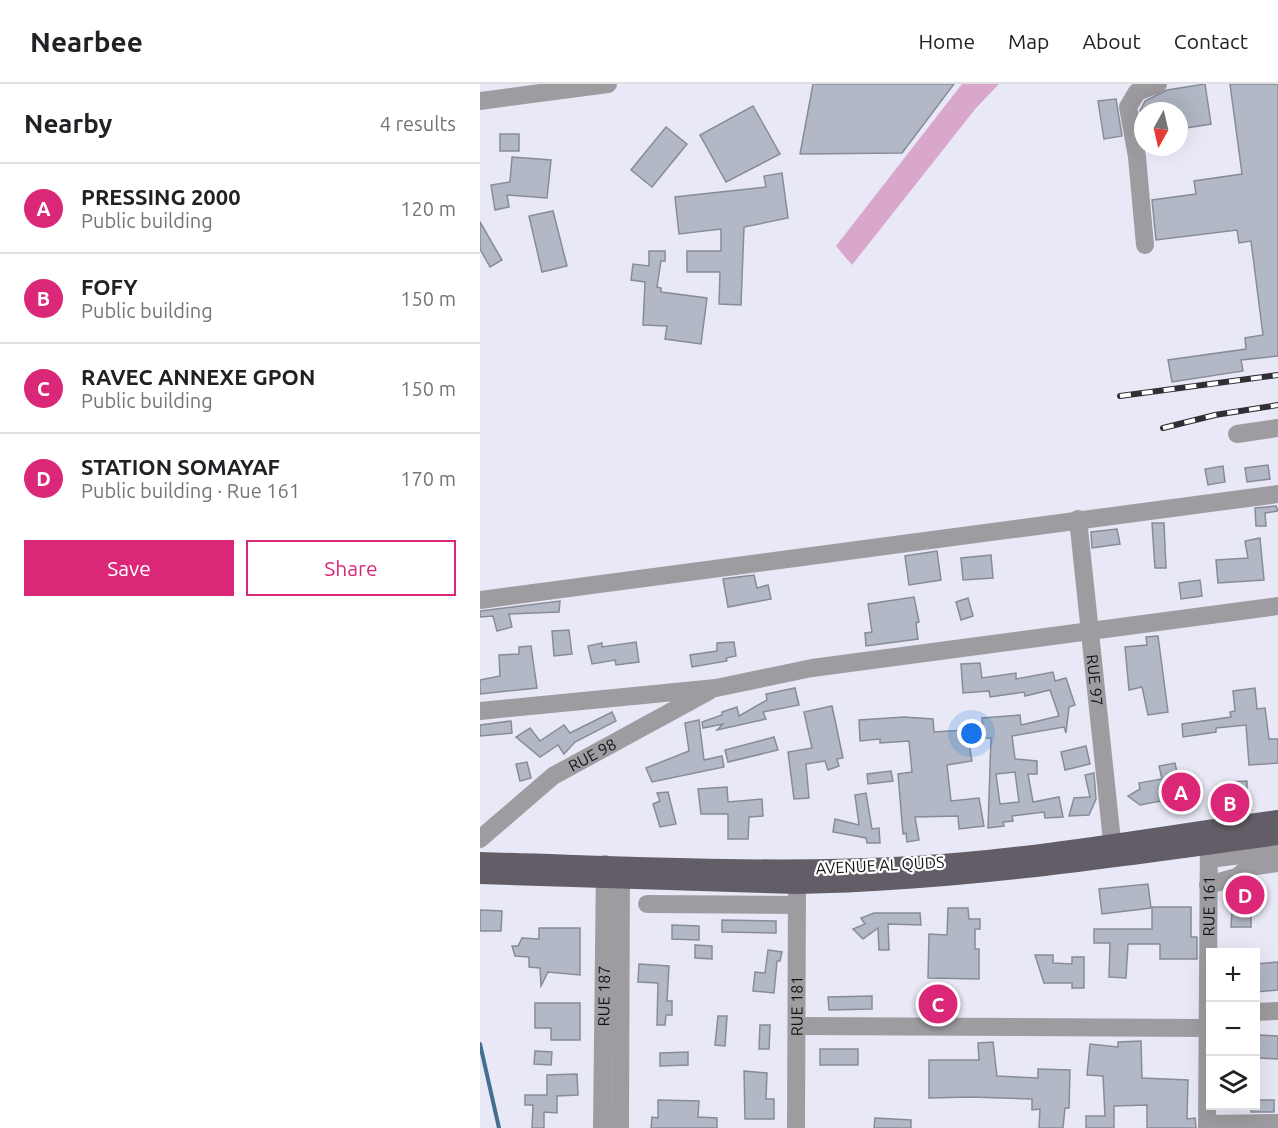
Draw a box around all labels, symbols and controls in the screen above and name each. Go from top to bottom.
text: Nearbee [30,26,143,57]
text: Home [918,29,975,53]
text: Map [1008,29,1049,53]
text: About [1082,29,1141,53]
text: Contact [1174,29,1248,53]
north arrow [1134,102,1188,156]
text: Nearby [24,109,112,138]
text: 4 results [380,112,456,135]
text: PRESSING 2000 [81,184,241,209]
text: A [36,197,51,220]
text: 120 m [400,197,456,220]
text: Public building [81,209,213,232]
text: FOFY [81,274,138,299]
text: B [37,287,50,310]
text: 150 m [400,287,456,310]
text: Public building [81,299,213,322]
text: RAVEC ANNEXE GPON [81,364,315,389]
text: C [37,377,50,400]
text: 150 m [400,377,456,400]
text: Public building [81,389,213,412]
text: STATION SOMAYAF [81,454,280,479]
text: D [36,467,51,490]
text: 170 m [400,467,456,490]
text: Public building · Rue 161 [81,479,300,502]
button: Save [24,540,234,596]
button: Share [246,540,456,596]
street label: RUE 97 [1083,653,1107,707]
your location [957,719,986,748]
street label: RUE 98 [565,734,619,775]
pin: A [1162,770,1200,814]
pin: B [1210,780,1250,826]
street label: AVENUE AL QUDS [815,853,945,877]
pin: D [1226,872,1264,918]
street label: RUE 161 [1199,876,1218,936]
map controls [1206,948,1260,1110]
button: + [1206,948,1260,1002]
street label: RUE 187 [594,966,613,1026]
street label: RUE 181 [787,976,806,1036]
pin: C [918,982,958,1026]
button: − [1206,1002,1260,1056]
button: layers [1206,1056,1260,1110]

